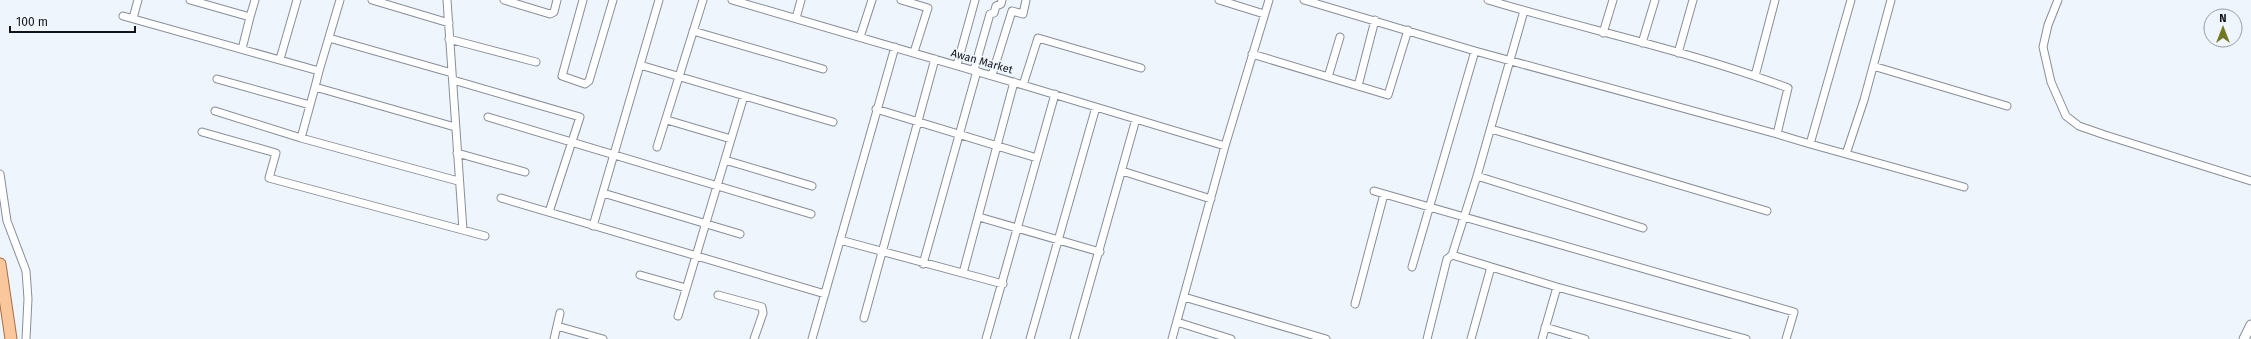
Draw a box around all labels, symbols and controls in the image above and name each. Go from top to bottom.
scale bar [10,8,135,34]
north arrow [2203,8,2243,48]
text: N [2219,12,2227,25]
text: 100 m [16,15,48,29]
street label: Awan Market [949,46,1014,77]

